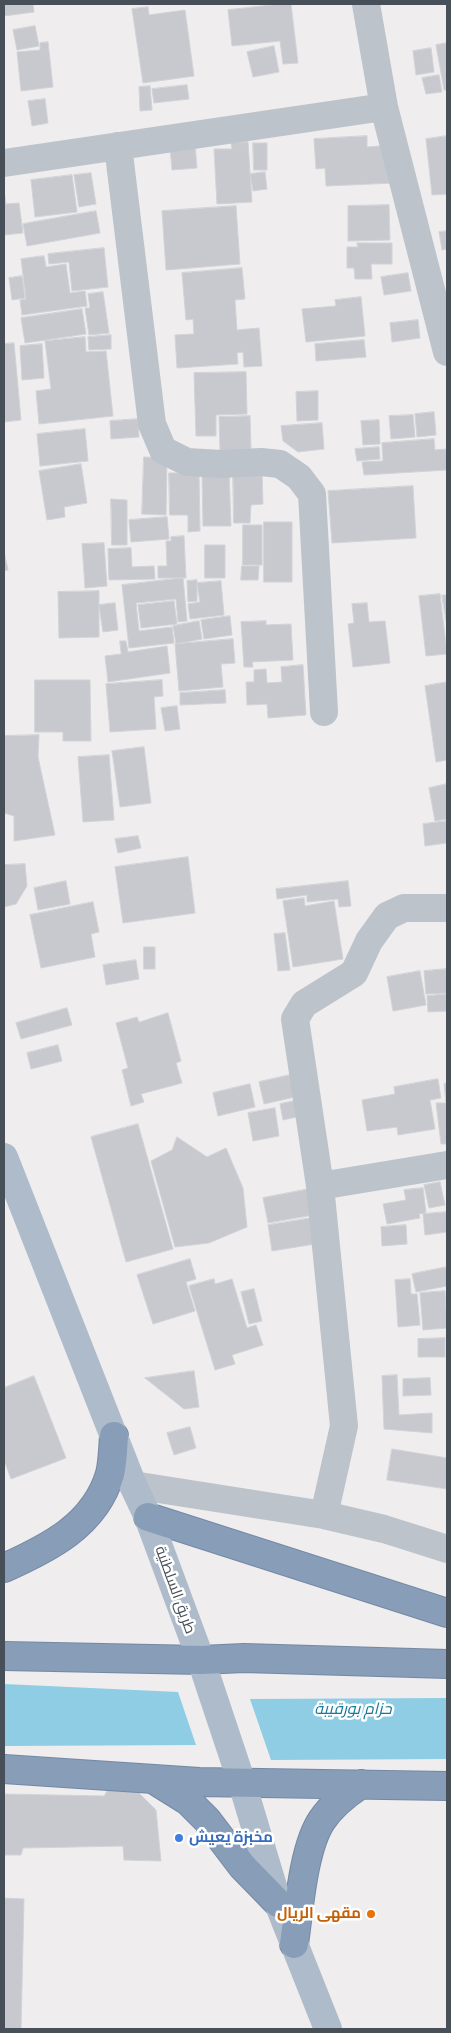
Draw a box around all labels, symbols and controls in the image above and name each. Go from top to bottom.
street label: طريق السلطنية [151,1544,199,1636]
water label: حزام بورقيبة [314,1699,392,1719]
place label: مخبزة يعيش [189,1829,273,1847]
marker: مخبزة يعيش [173,1832,185,1844]
place label: مقهى الريال [277,1905,361,1923]
marker: مقهى الريال [365,1908,377,1920]

